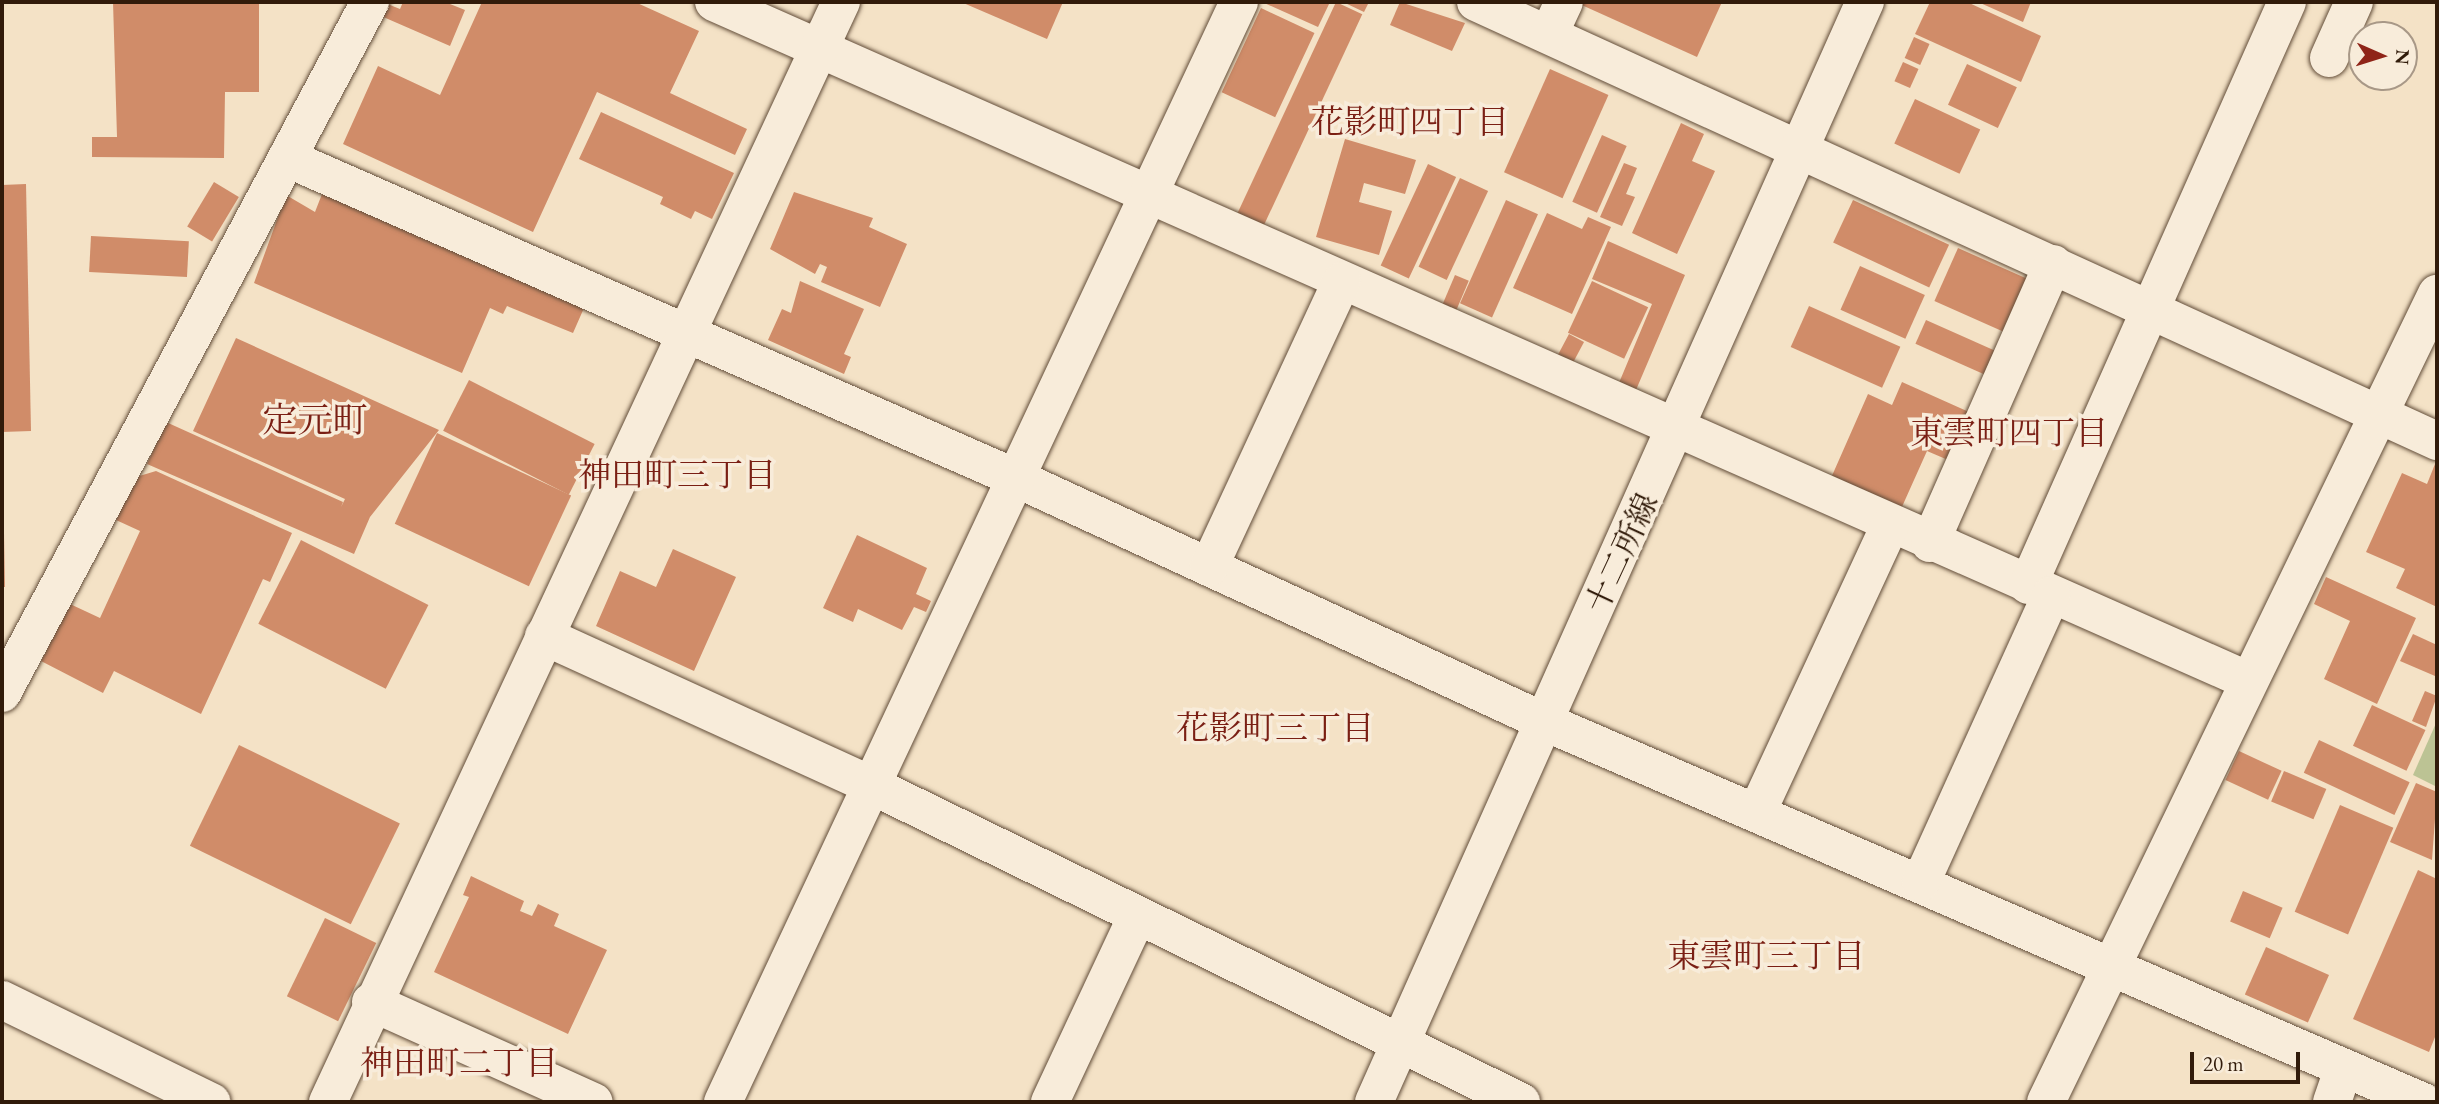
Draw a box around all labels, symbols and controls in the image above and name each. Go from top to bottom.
north arrow [2348,21,2418,91]
text: N [2390,49,2415,65]
district label: 花影町四丁目 [1311,102,1509,142]
district label: 定元町 [263,399,367,441]
district label: 東雲町四丁目 [1910,413,2108,453]
district label: 神田町三丁目 [578,455,776,495]
street label: 十二所線 [1578,487,1666,619]
district label: 花影町三丁目 [1176,708,1374,748]
district label: 東雲町三丁目 [1667,936,1865,976]
scale bar [2194,1038,2304,1082]
district label: 神田町二丁目 [360,1043,558,1083]
text: 20 m [2203,1050,2244,1077]

